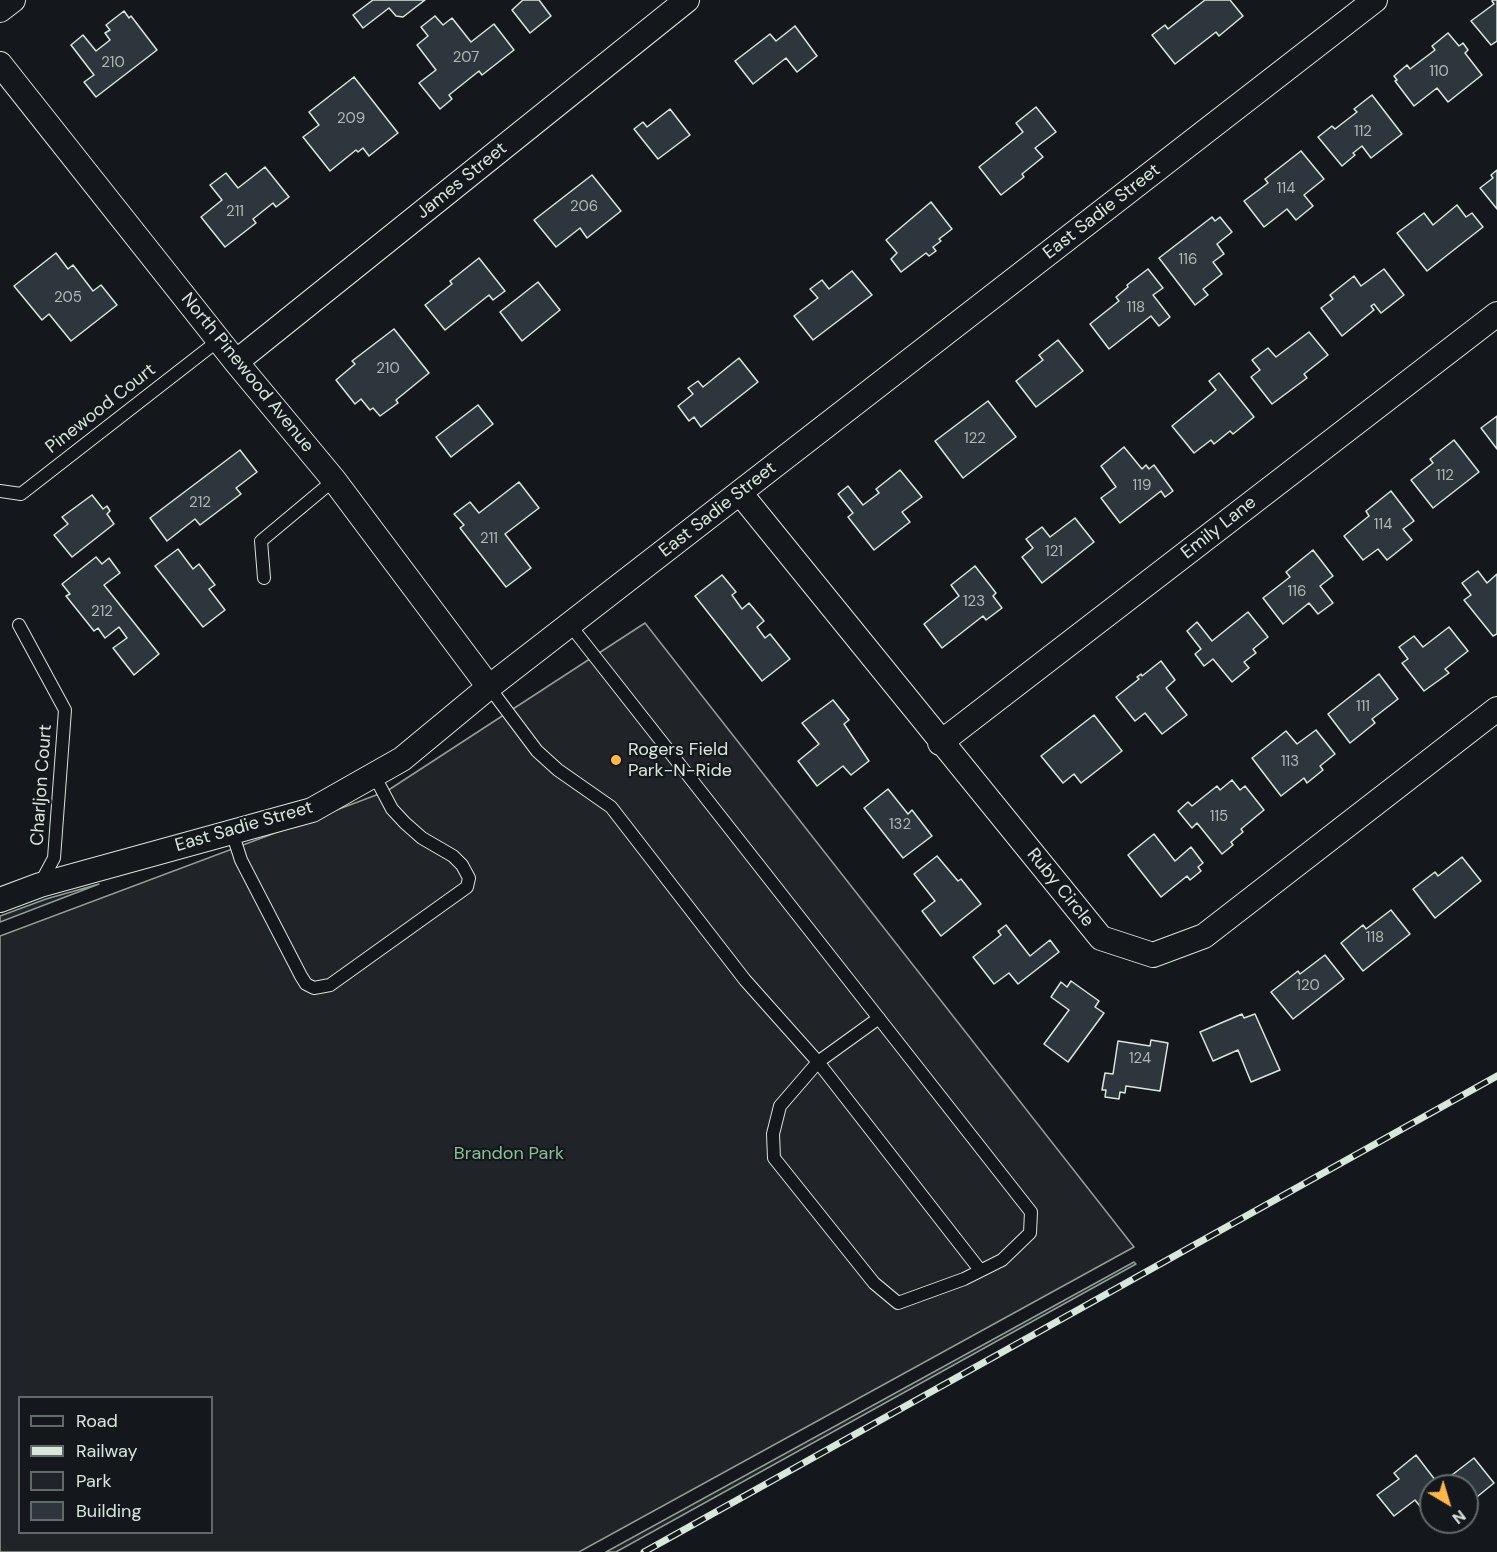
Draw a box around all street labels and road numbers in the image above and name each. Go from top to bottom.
street label: James Street [412,138,512,224]
street label: East Sadie Street [1039,160,1165,264]
street label: North Pinewood Avenue [176,289,318,457]
street label: Pinewood Court [42,359,160,459]
street label: East Sadie Street [655,458,781,562]
street label: Emily Lane [1177,492,1261,564]
street label: Charljon Court [27,724,57,846]
street label: East Sadie Street [173,797,315,857]
street label: Ruby Circle [1022,845,1098,931]

